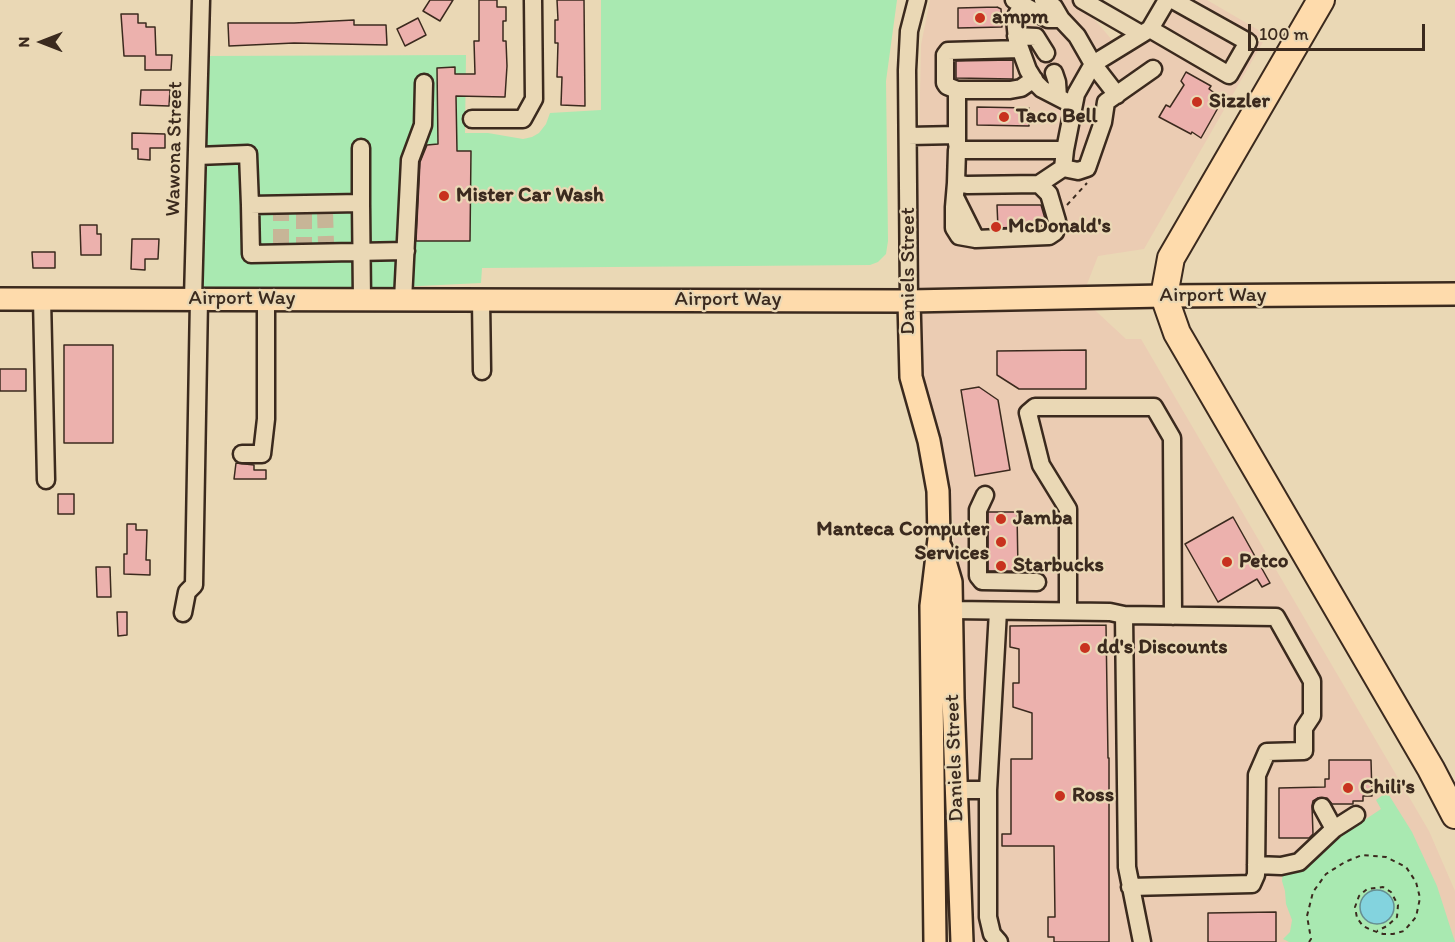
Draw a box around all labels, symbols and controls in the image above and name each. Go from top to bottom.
place label: ampm [992,5,1049,31]
marker: ampm [973,11,987,25]
north arrow [12,12,72,72]
scale bar [1251,12,1428,50]
text: 100 m [1259,23,1309,45]
text: N [14,37,33,47]
street label: Wawona Street [161,81,189,217]
place label: Sizzler [1209,89,1270,115]
marker: Sizzler [1190,95,1204,109]
place label: Taco Bell [1016,104,1097,130]
marker: Taco Bell [997,110,1011,124]
place label: Mister Car Wash [456,183,604,209]
marker: Mister Car Wash [437,189,451,203]
street label: Daniels Street [896,207,922,335]
place label: McDonald's [1008,214,1111,240]
marker: McDonald's [989,220,1003,234]
street label: Airport Way [1160,283,1266,309]
street label: Airport Way [189,286,295,312]
street label: Airport Way [675,287,781,313]
place label: Jamba [1013,506,1073,532]
marker: Jamba [994,512,1008,526]
place label: Manteca Computer Services [816,517,989,567]
marker: Manteca Computer Services [994,535,1008,549]
place label: Petco [1239,549,1288,575]
place label: Starbucks [1013,553,1104,579]
marker: Petco [1220,555,1234,569]
marker: Starbucks [994,559,1008,573]
place label: dd's Discounts [1097,635,1228,661]
marker: dd's Discounts [1078,641,1092,655]
street label: Daniels Street [940,694,970,822]
place label: Chili's [1360,775,1415,801]
marker: Chili's [1341,781,1355,795]
place label: Ross [1072,783,1114,809]
marker: Ross [1053,789,1067,803]

